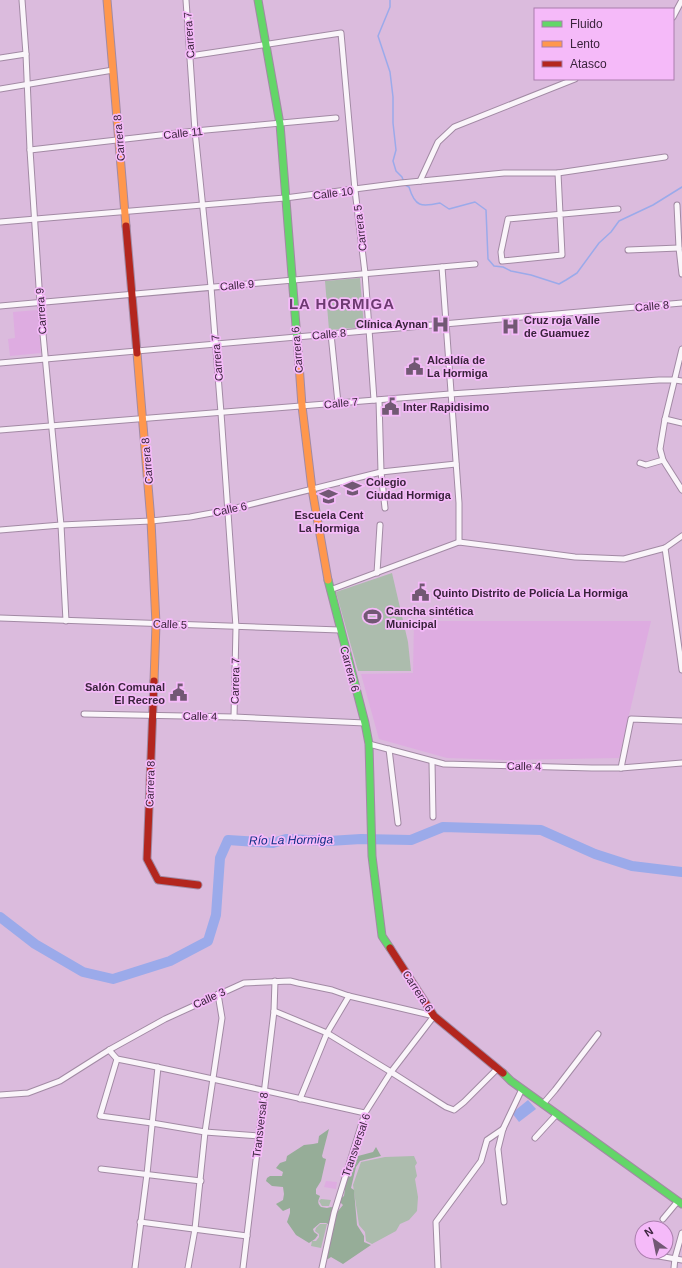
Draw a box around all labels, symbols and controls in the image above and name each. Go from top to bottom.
legend [534,8,674,80]
street label: Carrera 7 [181,11,197,59]
text: Fluido [570,17,603,31]
text: Lento [570,37,600,51]
text: Atasco [570,57,607,71]
street label: Carrera 8 [111,114,127,162]
street label: Calle 11 [163,125,203,141]
street label: Calle 10 [312,185,354,201]
street label: Carrera 5 [351,204,369,252]
street label: Calle 9 [219,278,255,292]
street label: Carrera 9 [33,287,49,335]
district label: LA HORMIGA [289,295,395,312]
street label: Calle 8 [634,299,670,313]
hospital icon: Clínica Aynan [431,314,451,334]
place label: Cruz roja Valle de Guamuez [524,314,600,339]
hospital icon: Cruz roja Valle de Guamuez [501,316,521,336]
place label: Clínica Aynan [356,318,428,330]
street label: Carrera 6 [289,326,305,374]
street label: Calle 8 [311,327,347,341]
street label: Carrera 7 [209,334,225,382]
place label: Alcaldía de La Hormiga [427,354,488,379]
public building icon: Alcaldía de La Hormiga [404,356,424,376]
street label: Calle 7 [323,396,359,410]
public building icon: Inter Rapidisimo [380,397,400,417]
place label: Inter Rapidisimo [403,401,489,413]
street label: Carrera 8 [139,437,155,485]
place label: Colegio Ciudad Hormiga [366,476,452,501]
school or university icon: Colegio Ciudad Hormiga [343,478,363,498]
school or university icon: Escuela Cent La Hormiga [319,487,339,507]
street label: Calle 6 [212,500,248,518]
place label: Escuela Cent La Hormiga [294,509,364,534]
public building icon: Quinto Distrito de Policía La Hormiga [410,583,430,603]
place label: Quinto Distrito de Policía La Hormiga [433,587,629,599]
place label: Cancha sintética Municipal [386,605,474,630]
sports icon: Cancha sintética Municipal [363,607,383,627]
street label: Calle 5 [153,617,187,631]
street label: Carrera 6 [338,645,362,693]
street label: Carrera 7 [229,658,241,704]
place label: Salón Comunal El Recreo [85,681,165,706]
public building icon: Salón Comunal El Recreo [168,683,188,703]
street label: Calle 4 [183,710,217,722]
street label: Calle 4 [507,760,541,772]
street label: Carrera 8 [143,761,157,807]
water label: Río La Hormiga [249,832,333,848]
street label: Carrera 6 [400,968,436,1014]
street label: Calle 3 [191,985,227,1011]
street label: Transversal 8 [250,1091,270,1159]
street label: Transversal 6 [340,1112,372,1178]
north arrow [634,1220,674,1260]
text: N [642,1224,655,1239]

